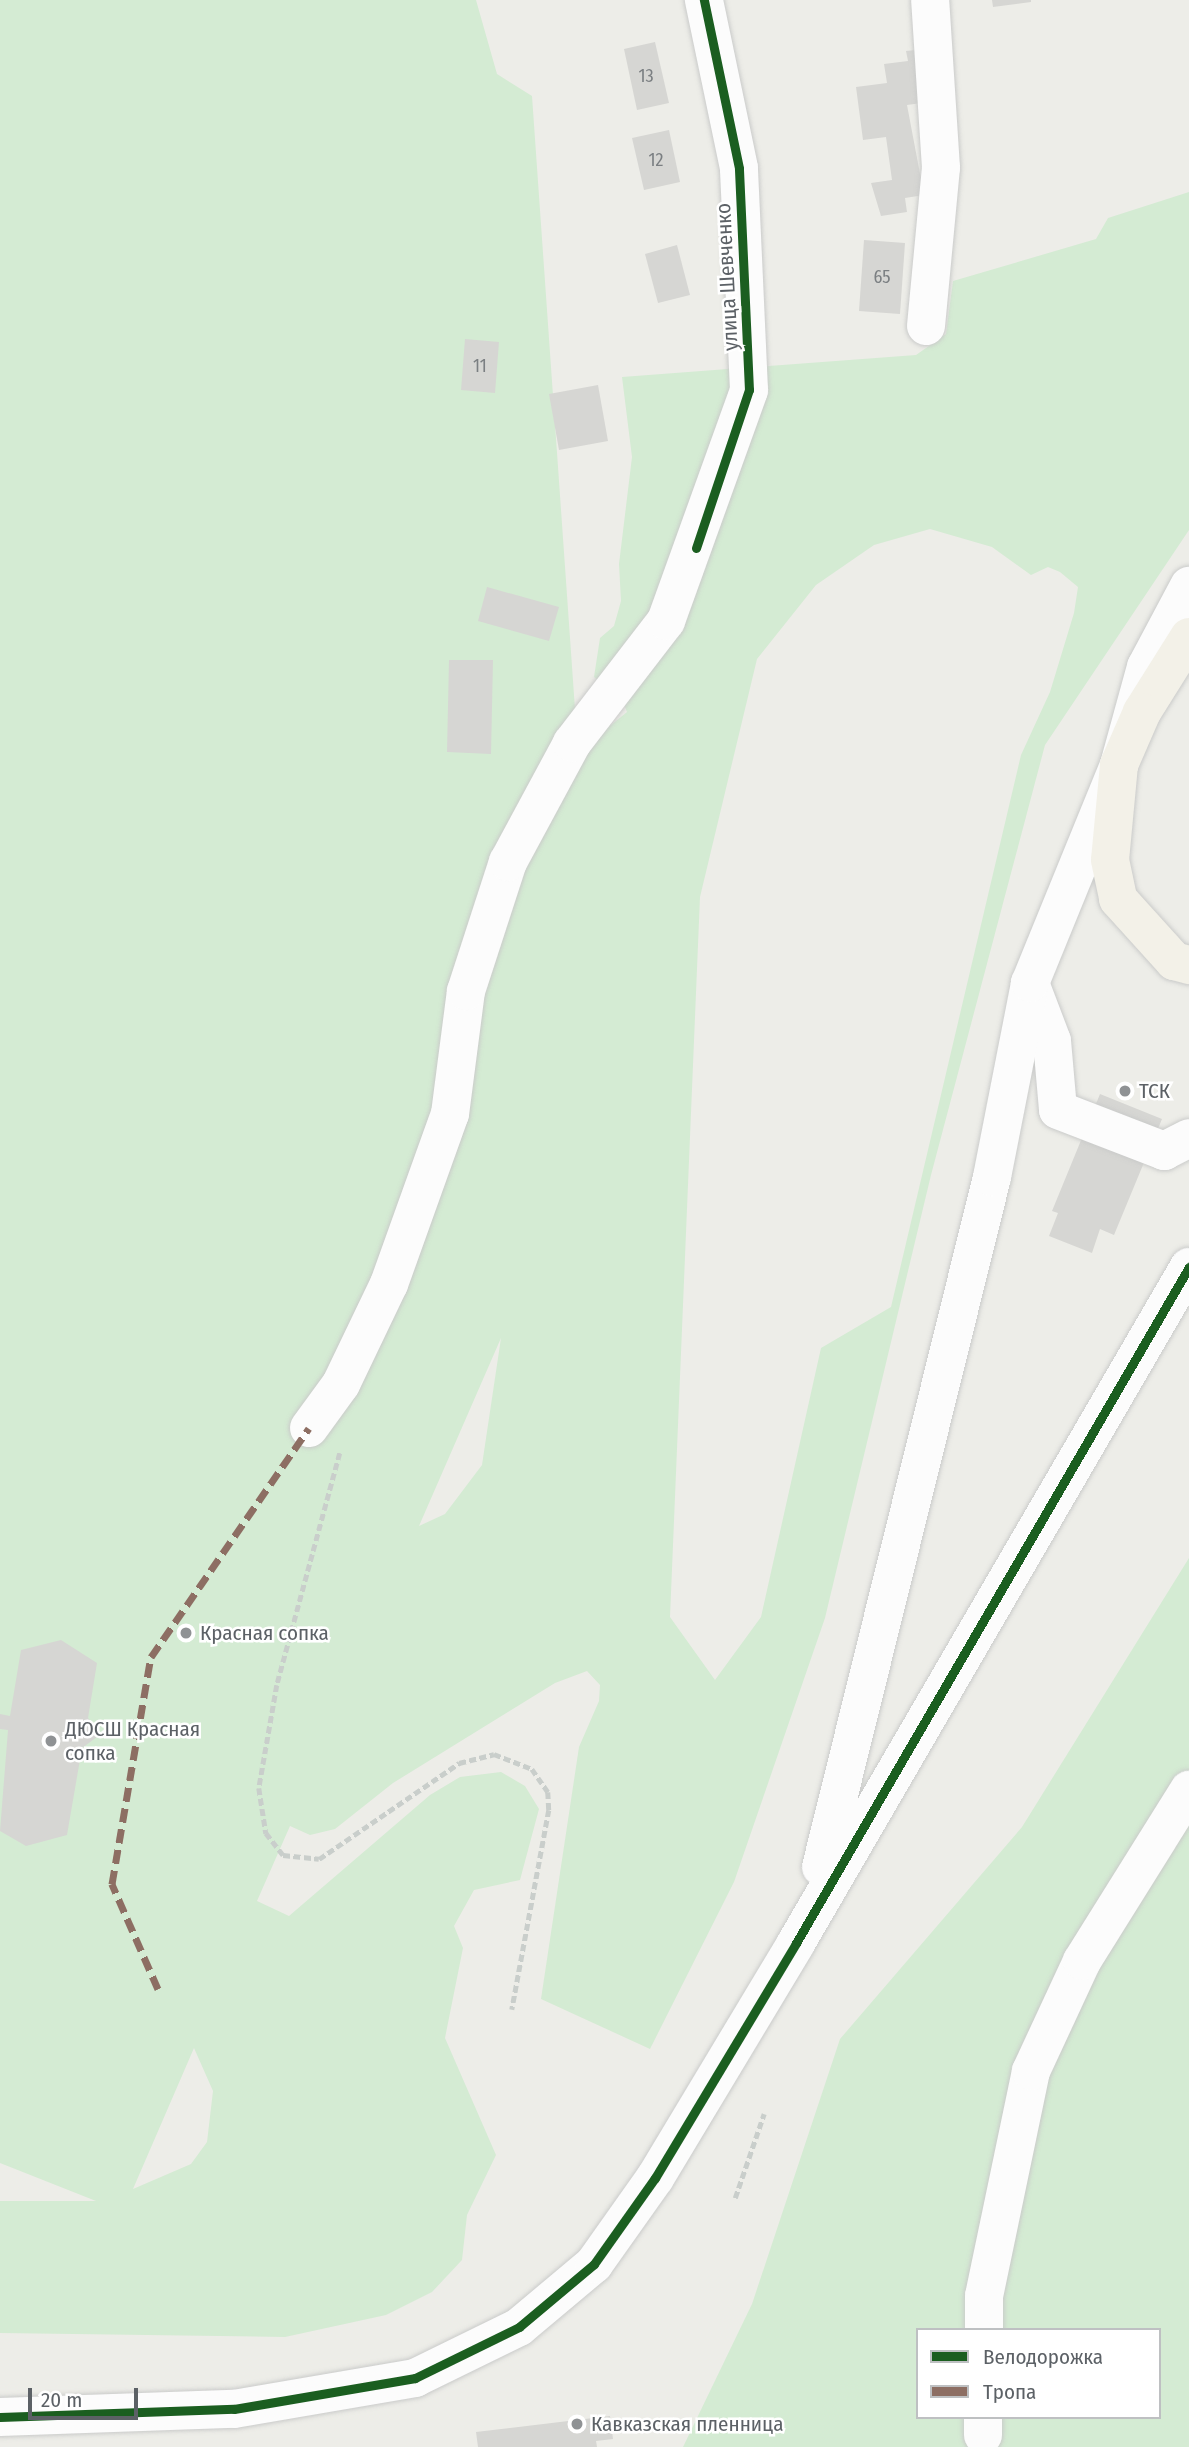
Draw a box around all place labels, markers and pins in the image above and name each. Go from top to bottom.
place label: ТСК [1139,1078,1170,1104]
marker: ТСК [1117,1083,1133,1099]
place label: Красная сопка [200,1620,329,1646]
marker: Красная сопка [178,1625,194,1641]
place label: ДЮСШ Красная сопка [65,1716,200,1766]
marker: ДЮСШ Красная сопка [43,1733,59,1749]
place label: Кавказская пленница [591,2411,784,2437]
marker: Кавказская пленница [569,2416,585,2432]

